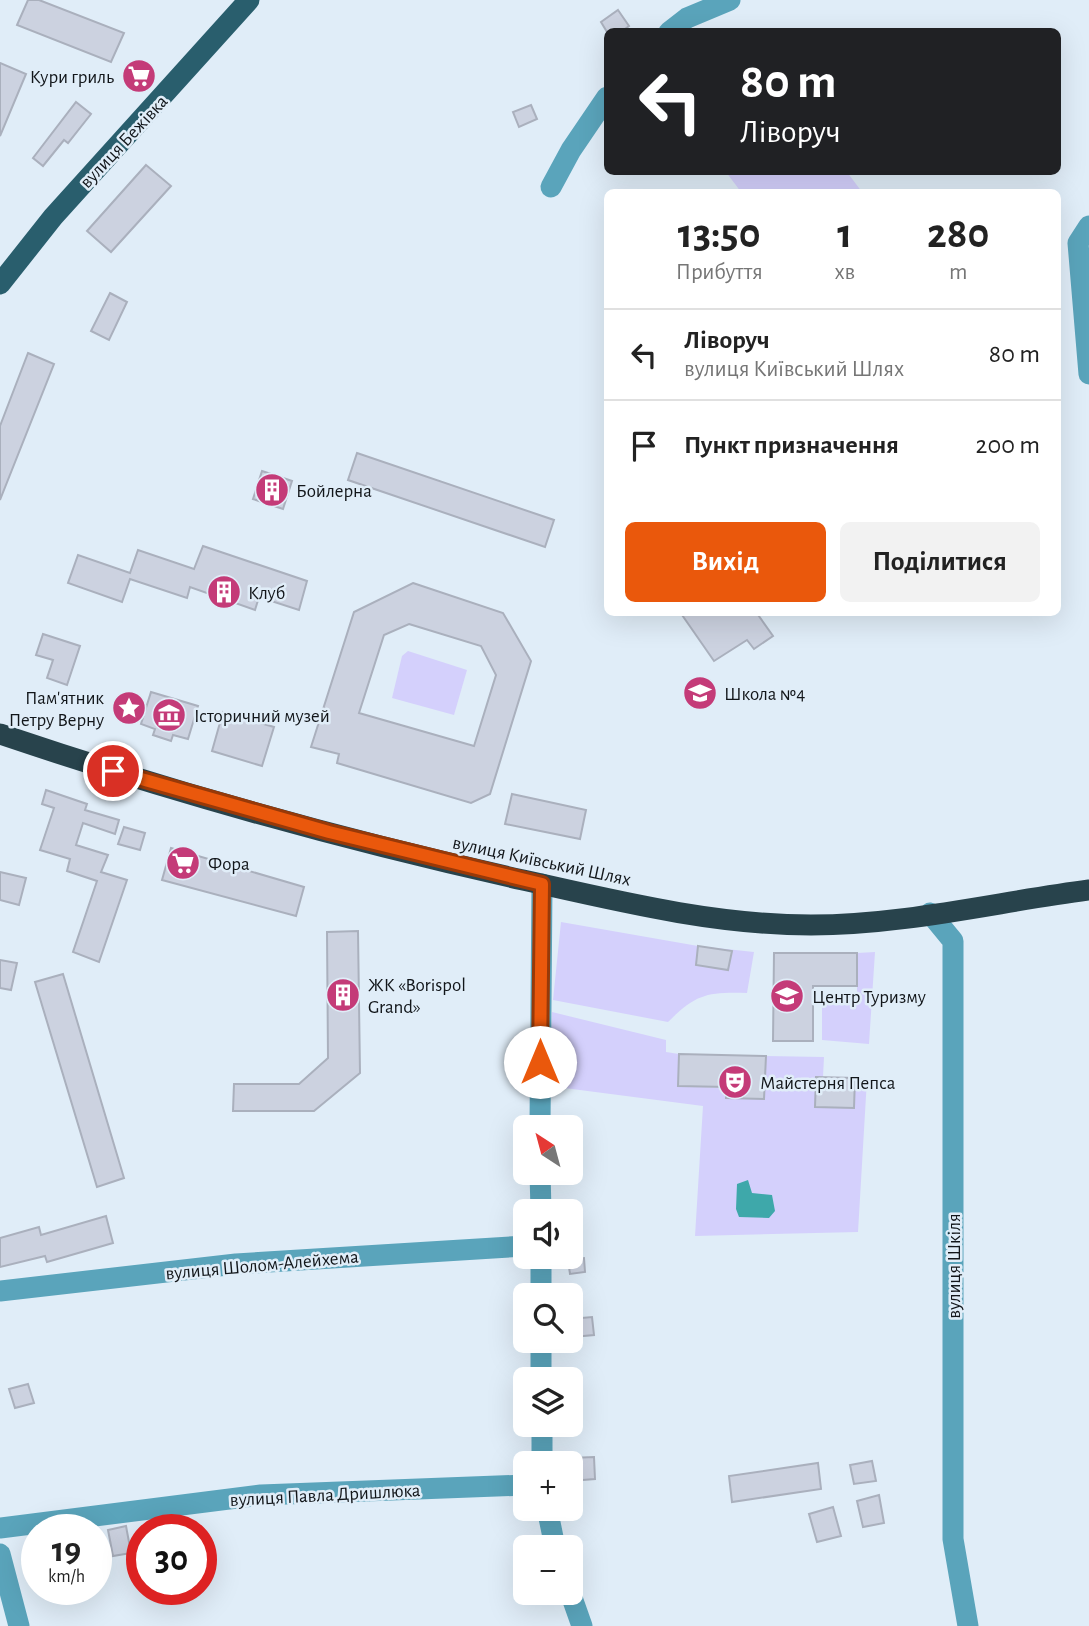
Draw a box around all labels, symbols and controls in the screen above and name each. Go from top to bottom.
icon: left [625,56,716,147]
supermarket icon: Кури гриль [120,57,158,95]
text: 80 m [740,58,837,107]
place label: Кури гриль [30,68,114,87]
street label: вулиця Бежівка [77,92,172,192]
text: Ліворуч [740,116,841,148]
text: 13:50 [678,213,761,255]
text: 1 [837,213,852,255]
text: 280 [927,213,989,255]
text: Прибуття [676,261,763,284]
text: хв [834,261,855,284]
text: m [949,261,967,284]
text: Ліворуч [684,327,770,353]
icon: left [625,336,663,374]
text: 80 m [989,341,1040,367]
text: вулиця Київський Шлях [684,358,904,381]
icon: arrive [625,427,663,465]
text: Пункт призначення [684,432,899,458]
text: 200 m [976,432,1040,458]
building icon: Бойлерна [253,471,291,509]
place label: Бойлерна [296,482,372,501]
button: Вихід [625,522,826,602]
button: Поділитися [840,522,1040,602]
building icon: Клуб [205,573,243,611]
place label: Клуб [248,584,285,603]
school or university icon: Школа №4 [681,674,719,712]
place label: Школа №4 [724,685,805,704]
place label: Пам'ятник Петру Верну [9,689,104,730]
place icon: Пам'ятник Петру Верну [110,689,148,727]
museum icon: Історичний музей [150,696,188,734]
place label: Історичний музей [194,707,330,726]
pin [83,741,143,801]
icon: arrive [94,752,132,790]
street label: вулиця Київський Шлях [451,833,633,890]
supermarket icon: Фора [164,844,202,882]
place label: Фора [208,855,250,874]
building icon: ЖК «Borispol Grand» [324,976,362,1014]
place label: ЖК «Borispol Grand» [368,976,466,1017]
school or university icon: Центр Туризму [768,977,806,1015]
place label: Центр Туризму [812,988,926,1007]
position arrow [503,1025,577,1099]
theatre icon: Майстерня Пепса [716,1063,754,1101]
place label: Майстерня Пепса [760,1074,896,1093]
north arrow [513,1115,583,1185]
map controls [513,1115,583,1605]
button: sound [513,1199,583,1269]
street label: вулиця Шкіля [945,1213,964,1319]
street label: вулиця Шолом-Алейхема [165,1248,360,1283]
button: search [513,1283,583,1353]
button: layers [513,1367,583,1437]
button: + [513,1451,583,1521]
street label: вулиця Павла Дришлюка [229,1481,421,1510]
speed limit sign: 30 [126,1514,217,1605]
text: 19 [52,1533,81,1568]
button: − [513,1535,583,1605]
text: km/h [48,1568,85,1586]

